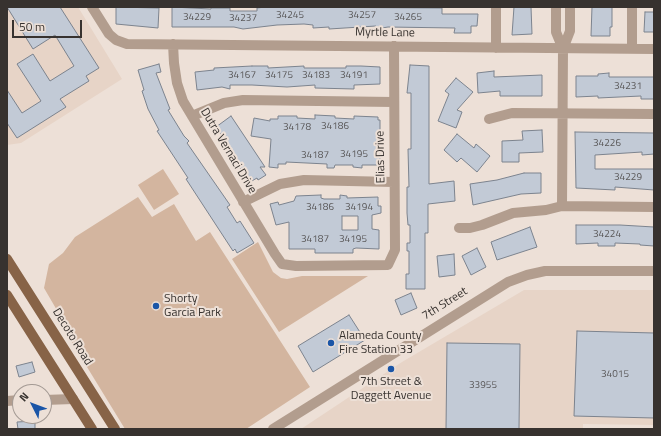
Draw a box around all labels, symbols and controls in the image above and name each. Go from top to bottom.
house number: 34245 [276,10,304,22]
house number: 34257 [348,10,376,22]
scale bar [14,12,84,38]
house number: 34229 [183,12,211,24]
house number: 34265 [394,12,422,24]
house number: 34237 [229,13,257,25]
text: 50 m [19,17,45,36]
street label: Myrtle Lane [355,25,415,41]
house number: 34167 [228,70,256,82]
house number: 34175 [265,70,293,82]
house number: 34183 [302,70,330,82]
house number: 34191 [340,70,368,82]
house number: 34231 [614,81,642,93]
street label: Dutra Vernaci Drive [197,106,259,196]
house number: 34186 [321,121,349,133]
house number: 34178 [283,122,311,134]
street label: Elias Drive [373,131,389,183]
house number: 34226 [593,138,621,150]
house number: 34195 [340,149,368,161]
house number: 34187 [301,150,329,162]
house number: 34229 [614,172,642,184]
house number: 34186 [306,202,334,214]
house number: 34194 [345,202,373,214]
house number: 34224 [593,229,621,241]
house number: 34187 [301,234,329,246]
house number: 34195 [339,234,367,246]
street label: 7th Street [420,284,470,324]
place label: Shorty Garcia Park [164,292,221,320]
marker: Shorty Garcia Park [151,301,161,311]
street label: Decoto Road [49,306,95,368]
place label: Alameda County Fire Station 33 [339,329,422,357]
marker: Alameda County Fire Station 33 [326,338,336,348]
marker: 7th Street & Daggett Avenue [386,364,396,374]
house number: 34015 [601,369,629,381]
place label: 7th Street & Daggett Avenue [351,375,431,403]
house number: 33955 [469,380,497,392]
north arrow [12,384,52,424]
text: N [15,388,32,405]

